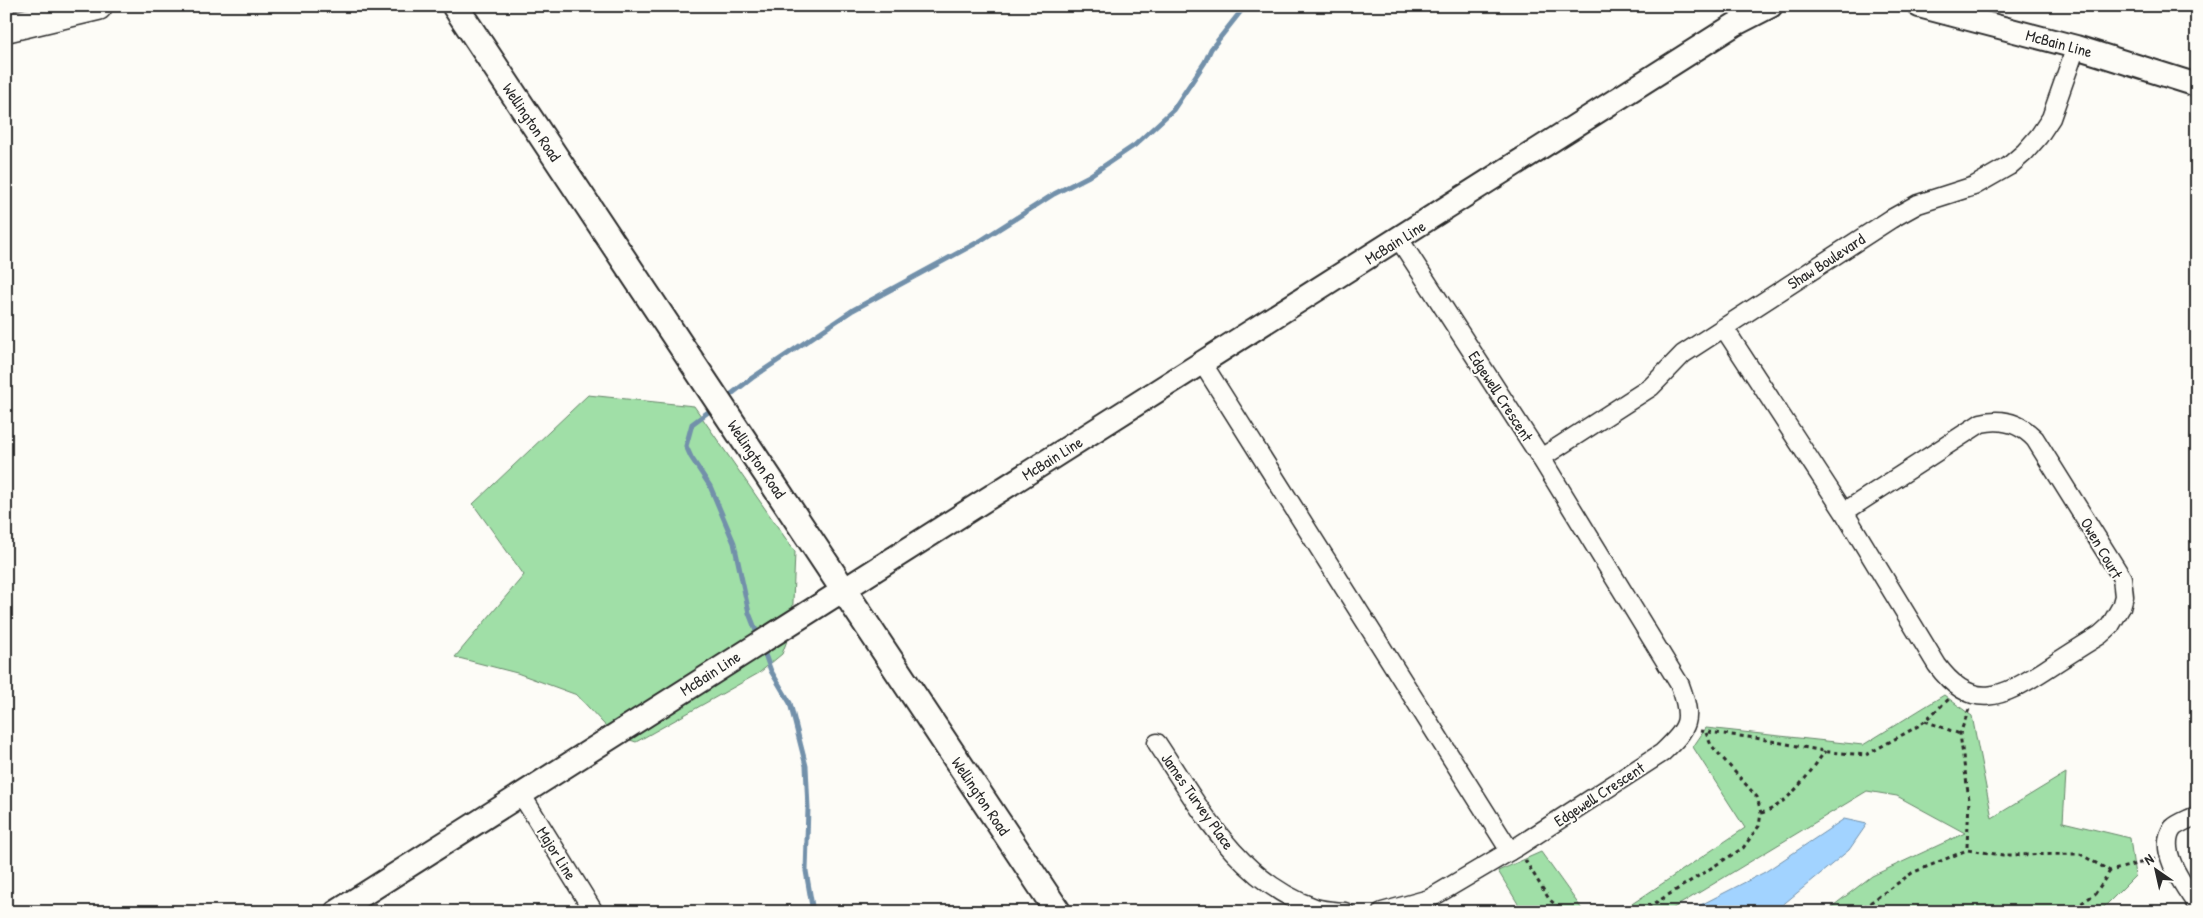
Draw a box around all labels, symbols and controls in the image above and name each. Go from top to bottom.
street label: McBain Line [2023,24,2095,63]
street label: Wellington Road [498,78,566,166]
street label: McBain Line [1360,214,1430,269]
street label: Shaw Boulevard [1783,228,1869,294]
street label: Edgewell Crescent [1463,346,1539,446]
street label: Wellington Road [723,415,791,503]
street label: McBain Line [1017,430,1087,485]
street label: Owen Court [2076,514,2128,583]
street label: McBain Line [676,645,745,701]
street label: James Turvey Place [1156,748,1240,854]
street label: Wellington Road [947,752,1015,840]
street label: Edgewell Crescent [1549,756,1649,832]
street label: Major Line [532,822,582,884]
north arrow [2130,846,2180,896]
text: N [2140,849,2157,869]

